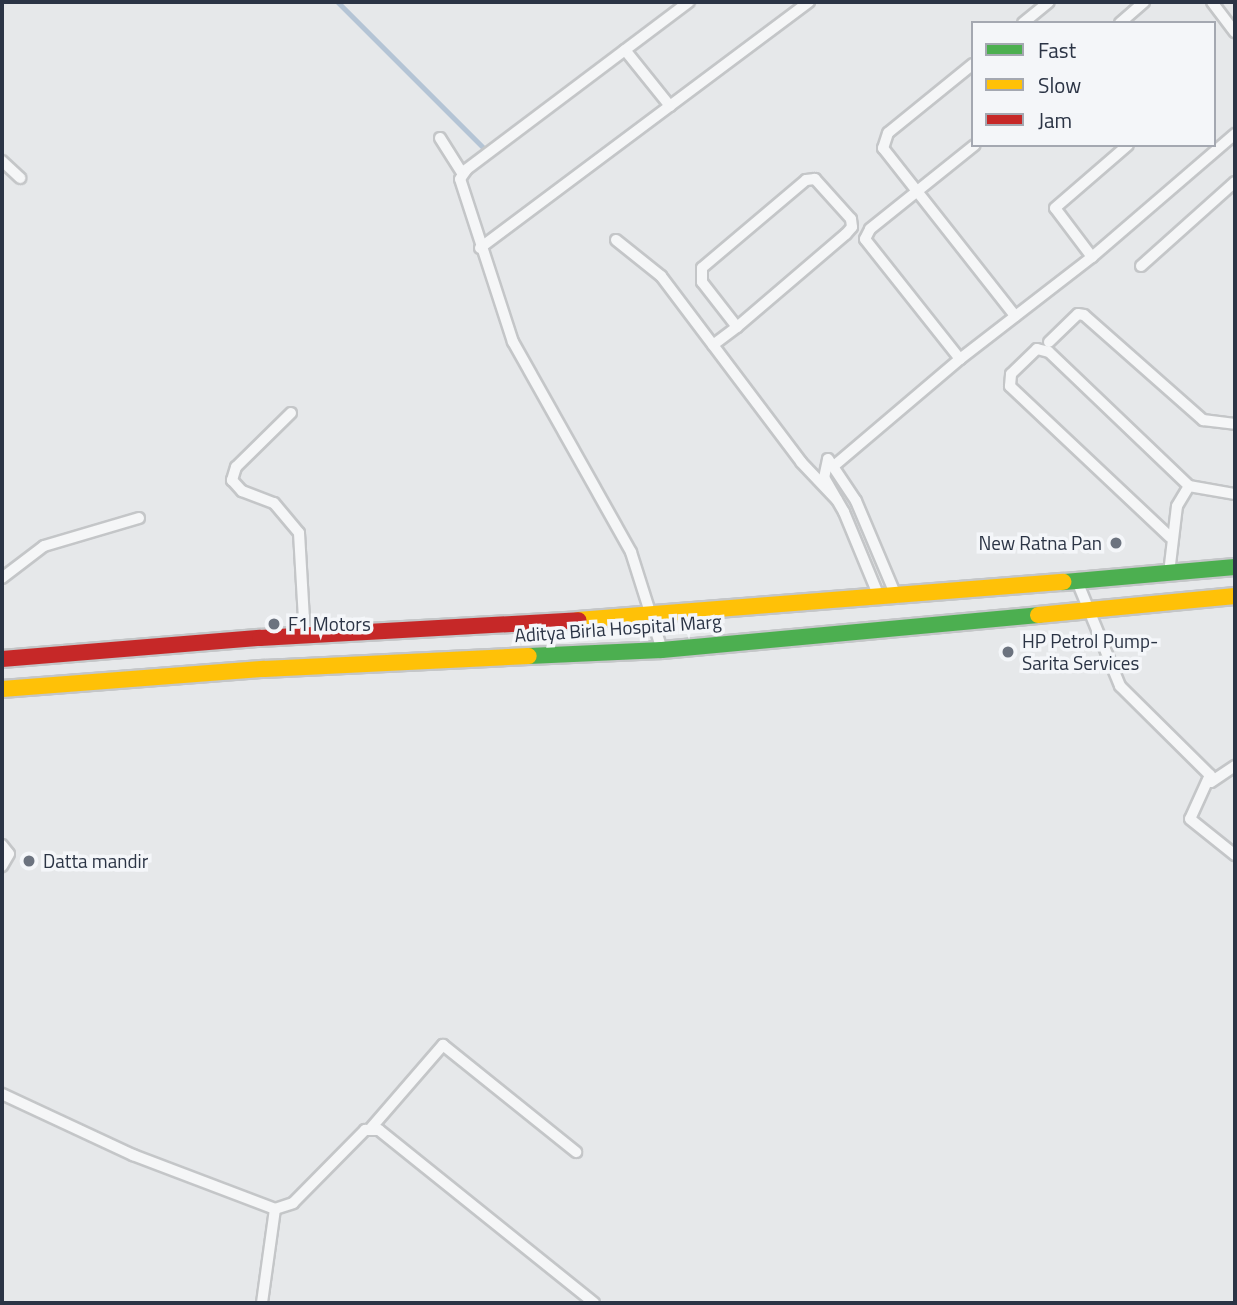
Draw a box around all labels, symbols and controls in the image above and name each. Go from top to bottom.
legend [971,21,1216,147]
text: Fast [1038,34,1076,66]
text: Slow [1038,69,1081,101]
text: Jam [1038,104,1072,136]
place label: New Ratna Pan [978,532,1102,554]
marker: New Ratna Pan [1108,535,1124,551]
street label: Aditya Birla Hospital Marg [514,609,722,647]
place label: F1 Motors [288,613,371,635]
marker: F1 Motors [266,616,282,632]
place label: HP Petrol Pump- Sarita Services [1022,630,1158,674]
marker: HP Petrol Pump- Sarita Services [1000,644,1016,660]
place label: Datta mandir [43,850,148,872]
marker: Datta mandir [21,853,37,869]

